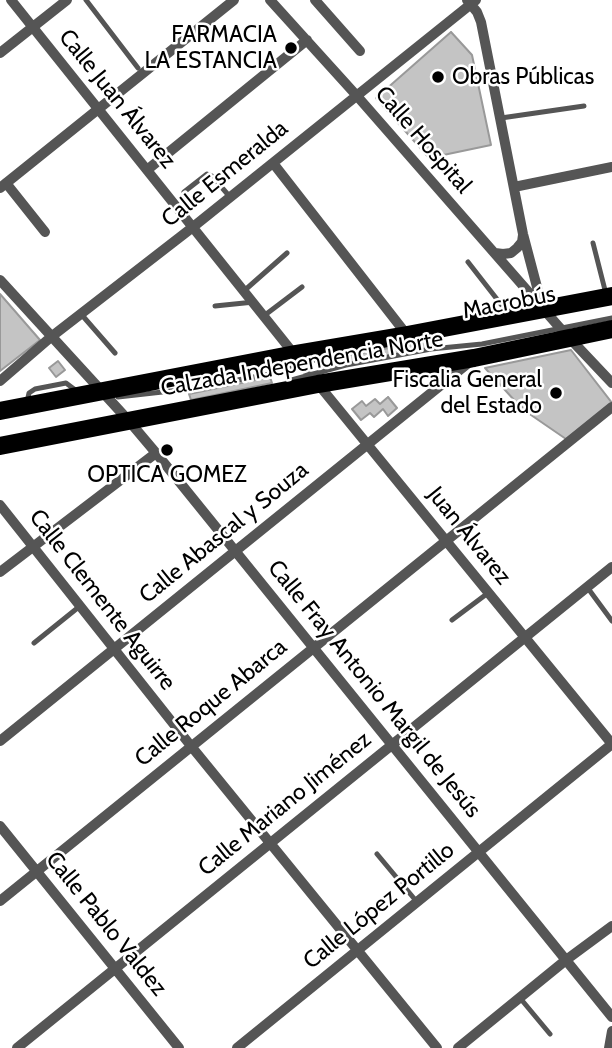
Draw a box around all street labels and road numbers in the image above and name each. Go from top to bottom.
street label: Calle Juan Álvarez [53,24,181,174]
street label: Calle Hospital [369,81,477,199]
street label: Calle Esmeralda [156,115,294,233]
street label: Macrobús [460,280,558,326]
street label: Calzada Independencia Norte [159,326,445,402]
street label: Calle Abascal y Souza [134,456,314,610]
street label: Juan Álvarez [421,482,517,590]
street label: Calle Clemente Aguirre [23,504,181,696]
street label: Calle Fray Antonio Margil de Jesús [262,555,486,823]
street label: Calle Roque Abarca [130,633,292,773]
street label: Calle Mariano Jiménez [193,726,377,882]
street label: Calle López Portillo [298,837,460,975]
street label: Calle Pablo Valdez [39,846,173,1002]

